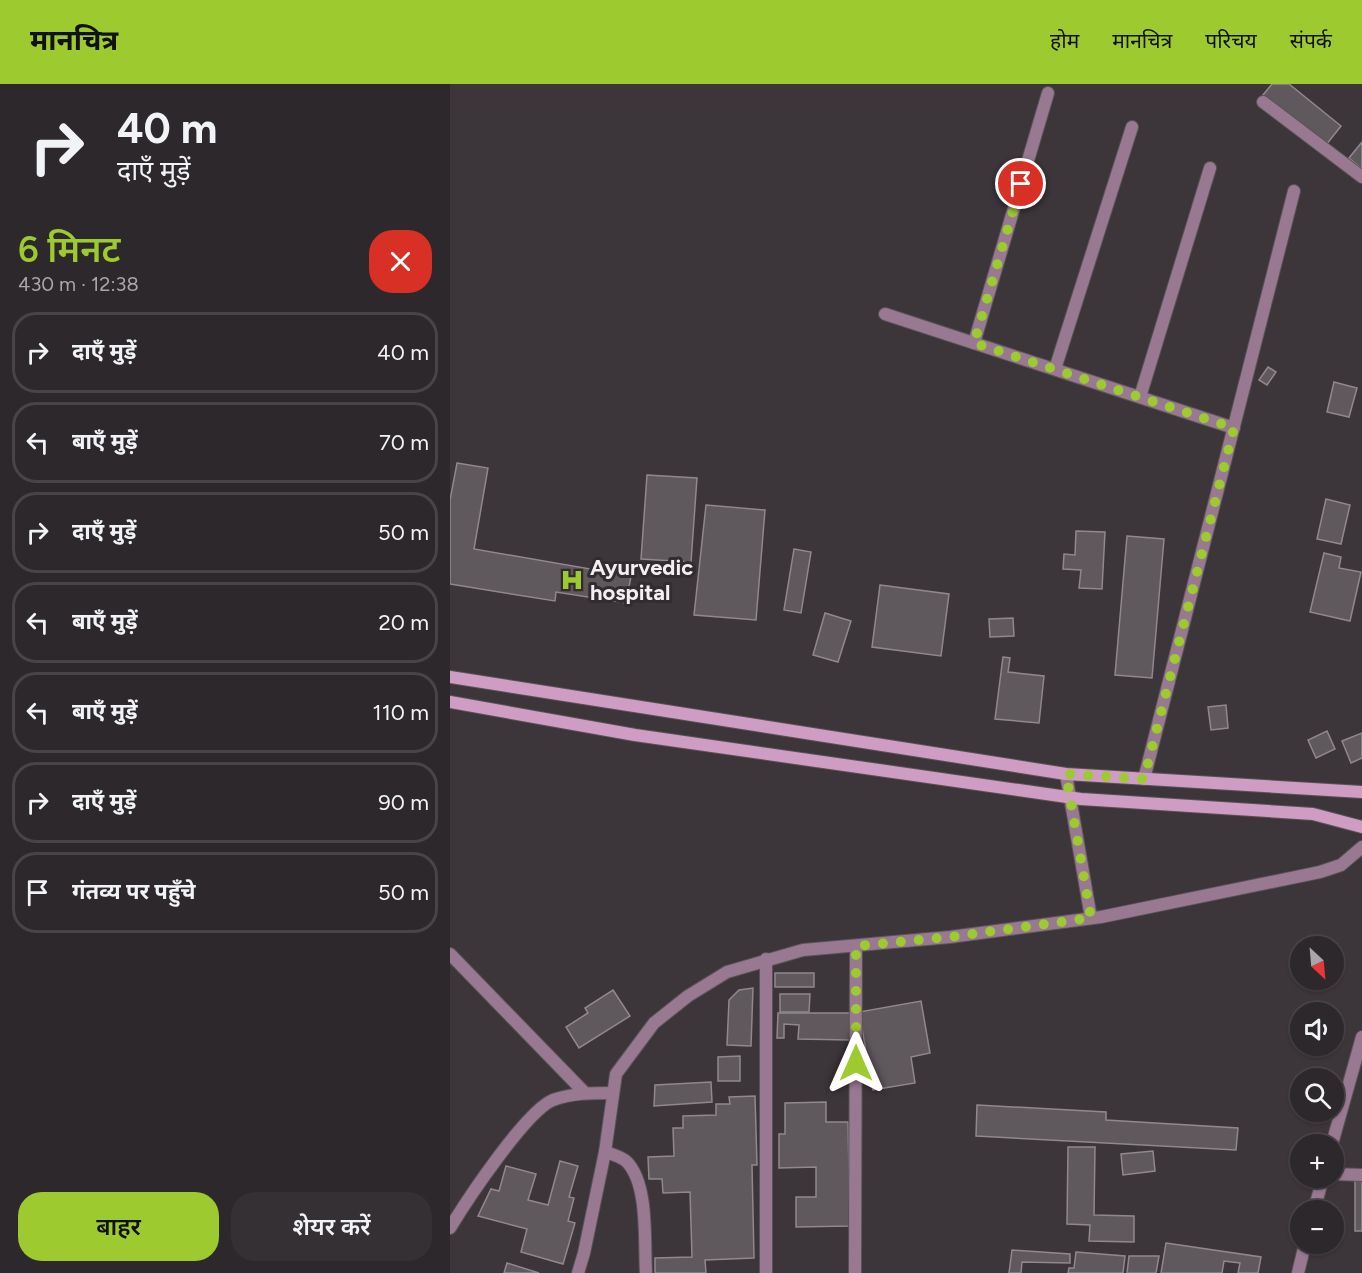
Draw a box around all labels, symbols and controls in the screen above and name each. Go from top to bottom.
text: मानचित्र [30,23,118,57]
text: होम [1050,28,1079,53]
text: मानचित्र [1112,28,1172,53]
text: परिचय [1205,28,1257,53]
text: संपर्क [1290,28,1332,53]
text: 40 m [117,103,217,154]
icon: right [18,108,96,186]
text: दाएँ मुड़ें [117,154,191,187]
pin [995,158,1046,209]
icon: arrive [1004,167,1037,200]
text: 6 मिनट [18,228,120,271]
button: close [369,230,432,293]
text: 430 m · 12:38 [18,272,139,296]
icon: right [21,336,54,369]
text: दाएँ मुड़ें [72,338,136,365]
text: 40 m [377,339,429,366]
icon: left [21,426,54,459]
text: बाएँ मुड़ें [72,428,138,455]
text: 70 m [379,429,429,456]
icon: right [21,516,54,549]
text: दाएँ मुड़ें [72,518,136,545]
text: 50 m [378,519,429,546]
place label: Ayurvedic hospital [590,554,693,606]
hospital icon: Ayurvedic hospital [559,567,585,593]
icon: left [21,606,54,639]
text: बाएँ मुड़ें [72,608,138,635]
text: 20 m [378,609,429,636]
icon: left [21,696,54,729]
text: बाएँ मुड़ें [72,698,138,725]
text: 110 m [373,699,429,726]
icon: right [21,786,54,819]
text: दाएँ मुड़ें [72,788,136,815]
text: 90 m [378,789,429,816]
icon: arrive [21,876,54,909]
text: गंतव्य पर पहुँचे [72,878,196,905]
text: 50 m [378,879,429,906]
north arrow [1290,936,1344,990]
map controls [1290,936,1344,1254]
button: sound [1290,1002,1344,1056]
position arrow [824,1031,888,1095]
button: search [1290,1068,1344,1122]
button: + [1290,1134,1344,1188]
button: बाहर [18,1192,219,1261]
button: शेयर करें [231,1192,432,1261]
button: − [1290,1200,1344,1254]

